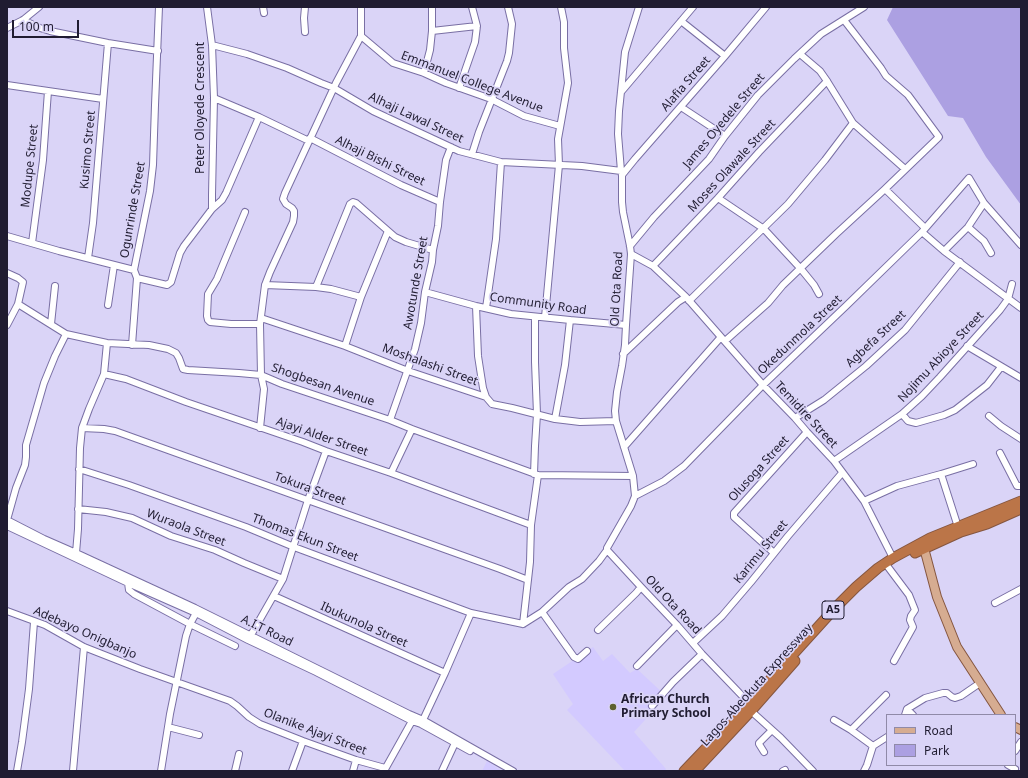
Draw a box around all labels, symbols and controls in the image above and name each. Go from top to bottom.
scale bar [14,12,81,38]
text: 100 m [19,18,54,35]
street label: Peter Oloyede Crescent [194,42,208,174]
street label: Emmanuel College Avenue [399,48,545,116]
street label: Alafia Street [658,54,714,114]
street label: James Oyedele Street [680,71,768,171]
street label: Alhaji Lawal Street [366,90,466,146]
street label: Kusimo Street [77,110,99,190]
street label: Moses Olawale Street [685,117,779,215]
street label: Modupe Street [18,124,42,208]
street label: Alhaji Bishi Street [333,133,427,189]
street label: Ogunrinde Street [117,161,149,259]
street label: Awotunde Street [401,235,431,331]
street label: Old Ota Road [608,251,626,327]
street label: Community Road [489,290,587,318]
street label: Okedunmola Street [755,292,845,378]
street label: Agbefa Street [843,308,909,370]
street label: Nojimu Abioye Street [895,309,987,405]
street label: Moshalashi Street [380,341,480,389]
street label: Shogbesan Avenue [270,361,376,409]
street label: Temidire Street [772,379,840,451]
street label: Ajayi Alder Street [274,415,370,459]
street label: Olusoga Street [726,433,792,505]
street label: Tokura Street [272,469,348,509]
street label: Wuraola Street [144,506,228,550]
street label: Thomas Ekun Street [250,511,360,565]
street label: Karimu Street [731,517,791,587]
street label: Old Ota Road [642,573,704,637]
street label: Ibukunola Street [318,599,410,651]
road number: A5 [822,601,844,619]
street label: Adebayo Onigbanjo [31,604,139,662]
street label: A.I.T Road [239,612,295,650]
street label: Lagos-Abeokuta Expressway [698,621,816,749]
place label: African Church Primary School [621,693,711,721]
marker: African Church Primary School [608,702,618,712]
street label: Olanike Ajayi Street [261,706,369,758]
legend [886,714,1016,766]
text: Road [924,722,953,739]
text: Park [924,742,949,759]

